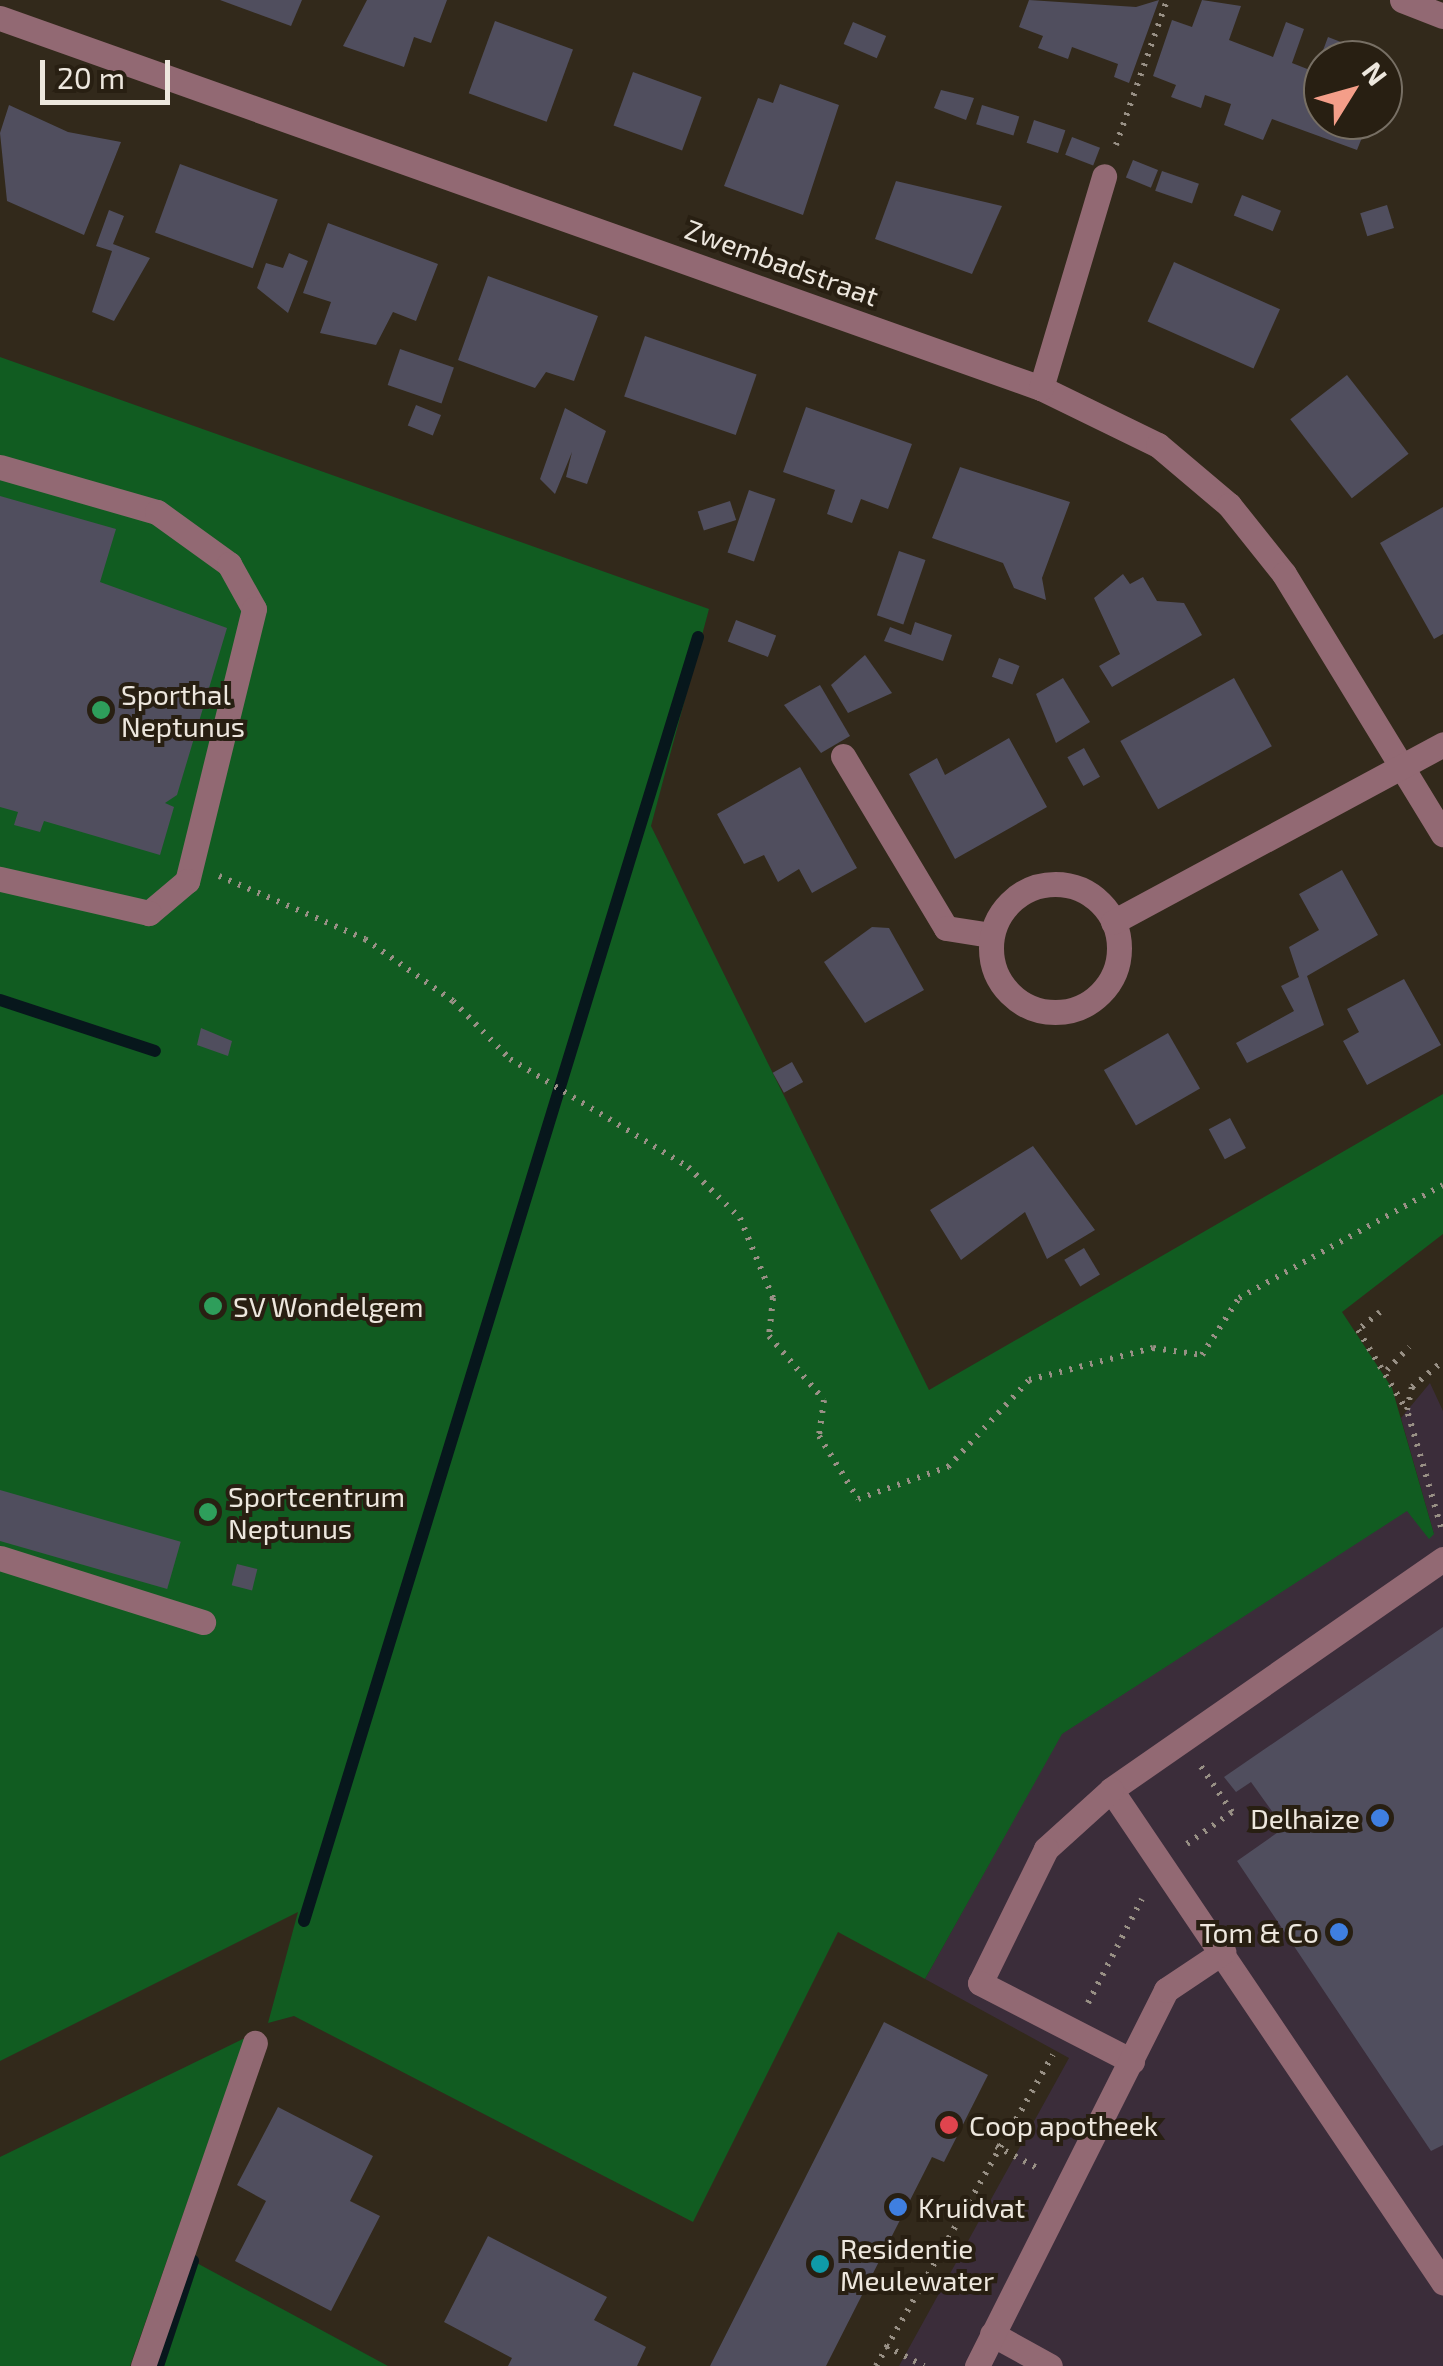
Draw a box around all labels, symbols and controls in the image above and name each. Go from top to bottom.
scale bar [45,40,175,102]
north arrow [1303,40,1403,140]
text: N [1356,55,1395,91]
text: 20 m [57,59,125,95]
street label: Zwembadstraat [681,211,883,313]
place label: Sporthal Neptunus [121,677,245,743]
marker: Sporthal Neptunus [90,699,112,721]
place label: SV Wondelgem [233,1289,425,1323]
marker: SV Wondelgem [202,1295,224,1317]
place label: Sportcentrum Neptunus [228,1479,405,1545]
marker: Sportcentrum Neptunus [197,1501,219,1523]
place label: Delhaize [1250,1801,1360,1835]
marker: Delhaize [1369,1807,1391,1829]
place label: Tom & Co [1199,1915,1319,1949]
marker: Tom & Co [1328,1921,1350,1943]
place label: Coop apotheek [969,2108,1158,2142]
marker: Coop apotheek [938,2114,960,2136]
place label: Kruidvat [918,2190,1025,2224]
marker: Kruidvat [887,2196,909,2218]
place label: Residentie Meulewater [840,2231,994,2297]
marker: Residentie Meulewater [809,2253,831,2275]

